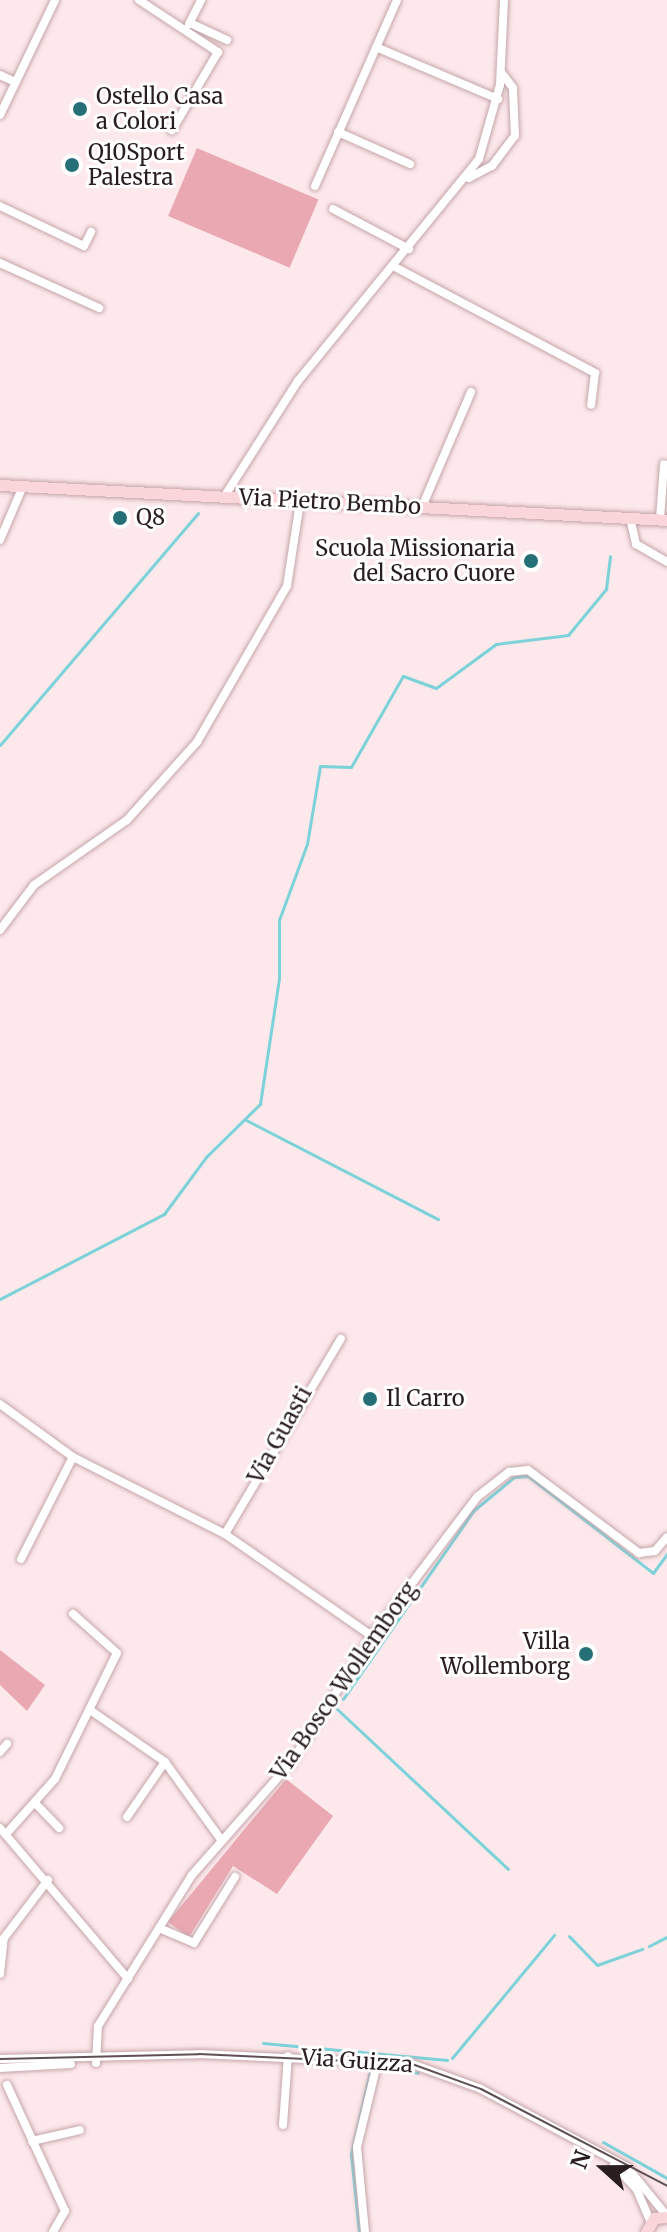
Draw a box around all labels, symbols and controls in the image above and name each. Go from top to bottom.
place label: Ostello Casa a Colori [96,83,223,134]
marker: Ostello Casa a Colori [71,100,89,118]
place label: Q10Sport Palestra [88,139,184,190]
marker: Q10Sport Palestra [63,156,81,174]
street label: Via Pietro Bembo [238,484,422,520]
place label: Q8 [136,505,165,531]
marker: Q8 [111,509,129,527]
place label: Scuola Missionaria del Sacro Cuore [315,535,515,586]
marker: Scuola Missionaria del Sacro Cuore [522,552,540,570]
street label: Via Guasti [243,1382,317,1488]
place label: Il Carro [386,1386,465,1412]
marker: Il Carro [361,1390,379,1408]
street label: Via Bosco Wollemborg [266,1577,422,1785]
place label: Villa Wollemborg [441,1628,570,1680]
marker: Villa Wollemborg [577,1645,595,1663]
street label: Via Guizza [300,2044,414,2078]
north arrow [563,2128,643,2208]
text: N [564,2146,597,2173]

